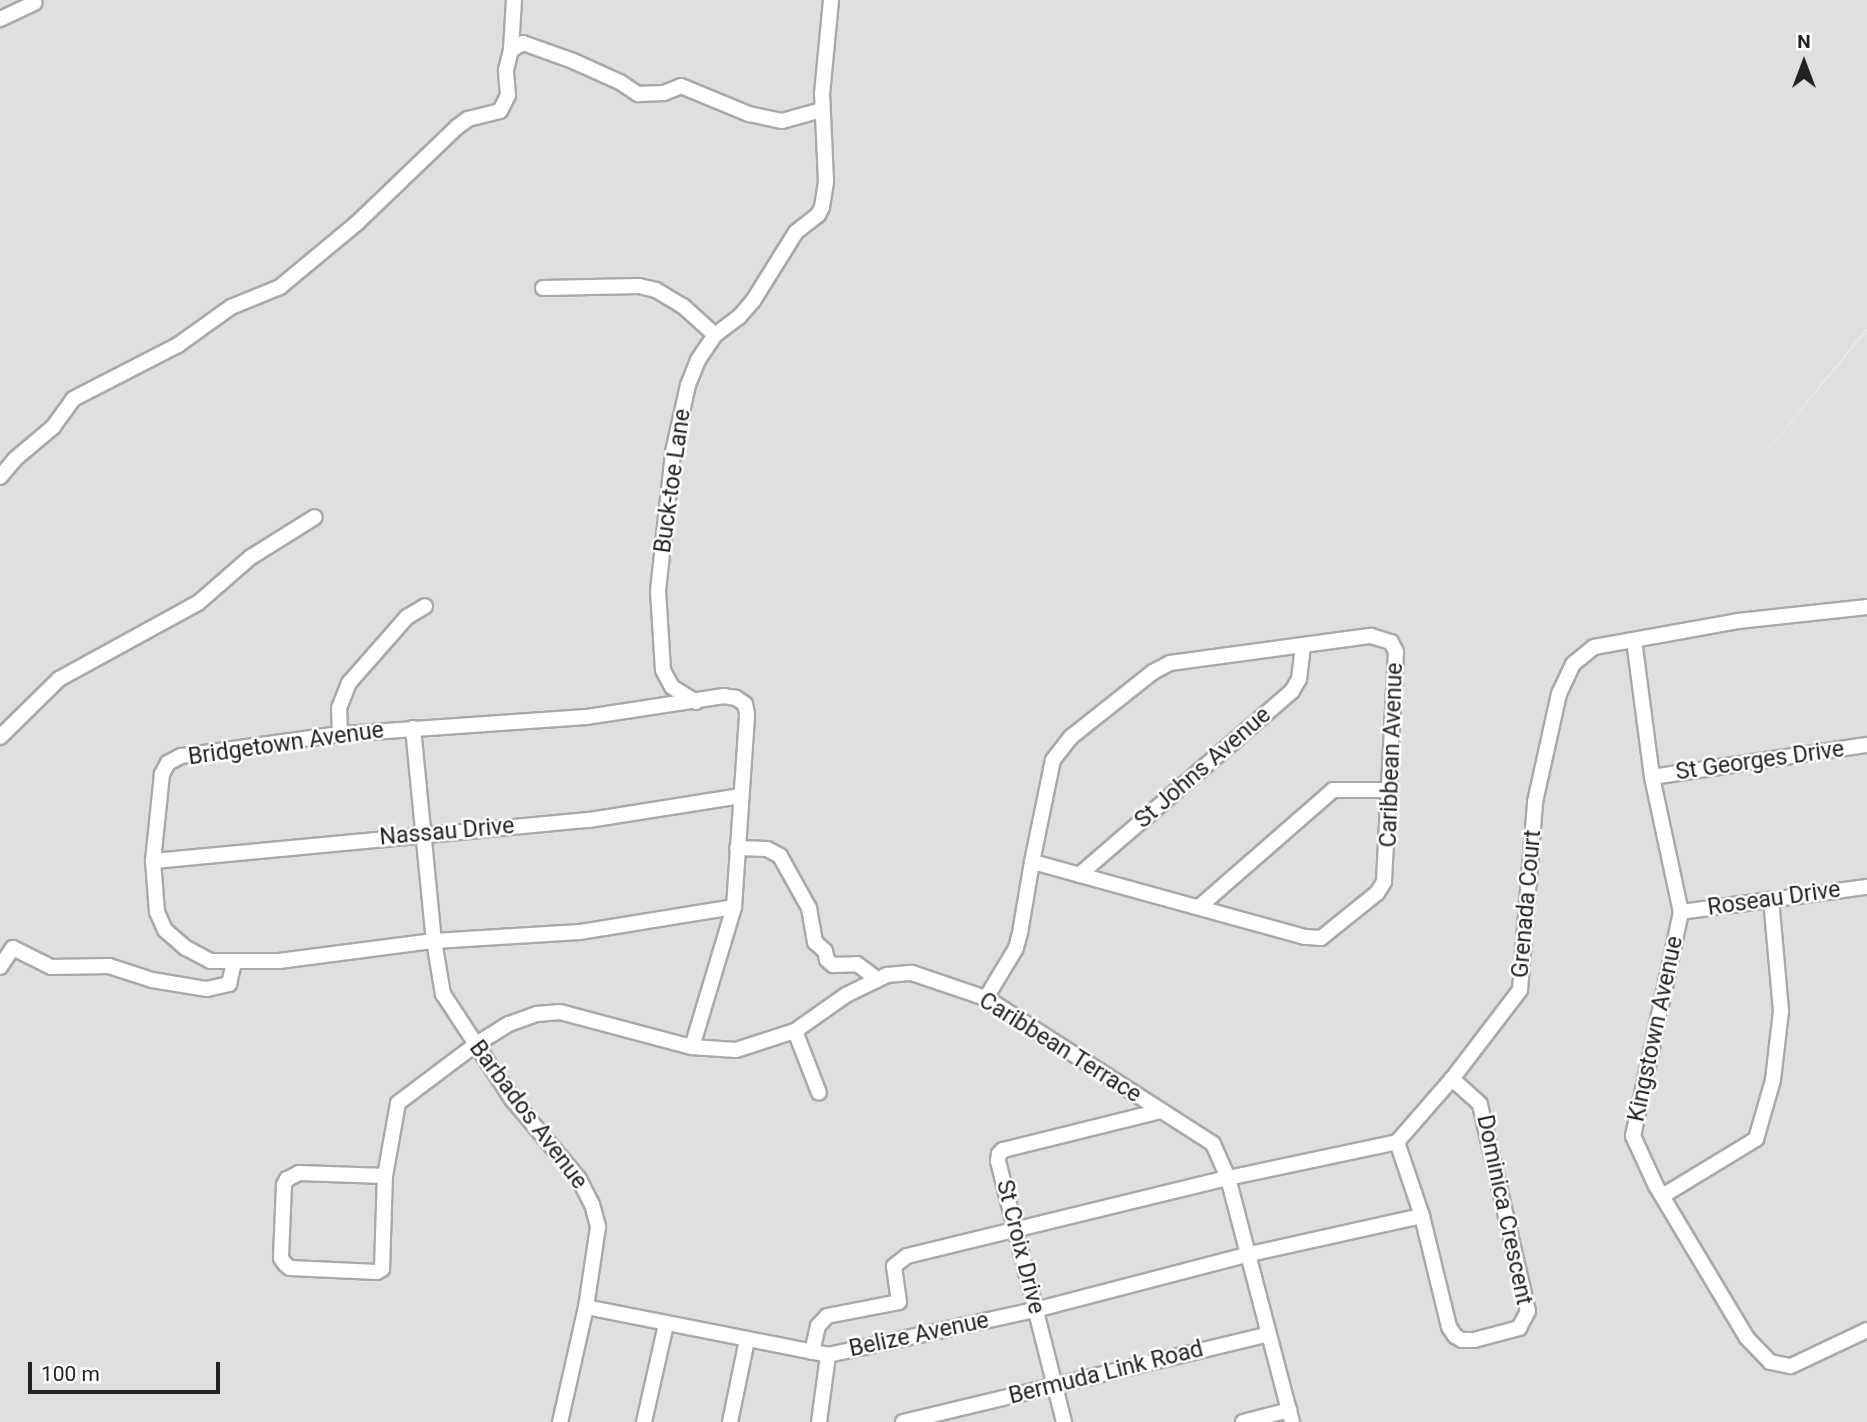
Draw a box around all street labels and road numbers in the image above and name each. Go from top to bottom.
street label: Buck-toe Lane [649,407,697,555]
street label: Caribbean Avenue [1375,662,1409,848]
street label: St Johns Avenue [1129,702,1277,834]
street label: Bridgetown Avenue [186,717,386,771]
street label: St Georges Drive [1674,736,1846,786]
street label: Nassau Drive [378,812,516,852]
street label: Grenada Court [1507,829,1547,979]
street label: Roseau Drive [1706,876,1842,922]
street label: Kingstown Avenue [1623,934,1689,1124]
street label: Caribbean Terrace [974,987,1146,1109]
street label: Barbados Avenue [463,1035,593,1195]
street label: Dominica Crescent [1470,1112,1538,1308]
street label: St Croix Drive [990,1177,1050,1317]
street label: Belize Avenue [847,1307,991,1363]
street label: Bermuda Link Road [1006,1336,1206,1410]

